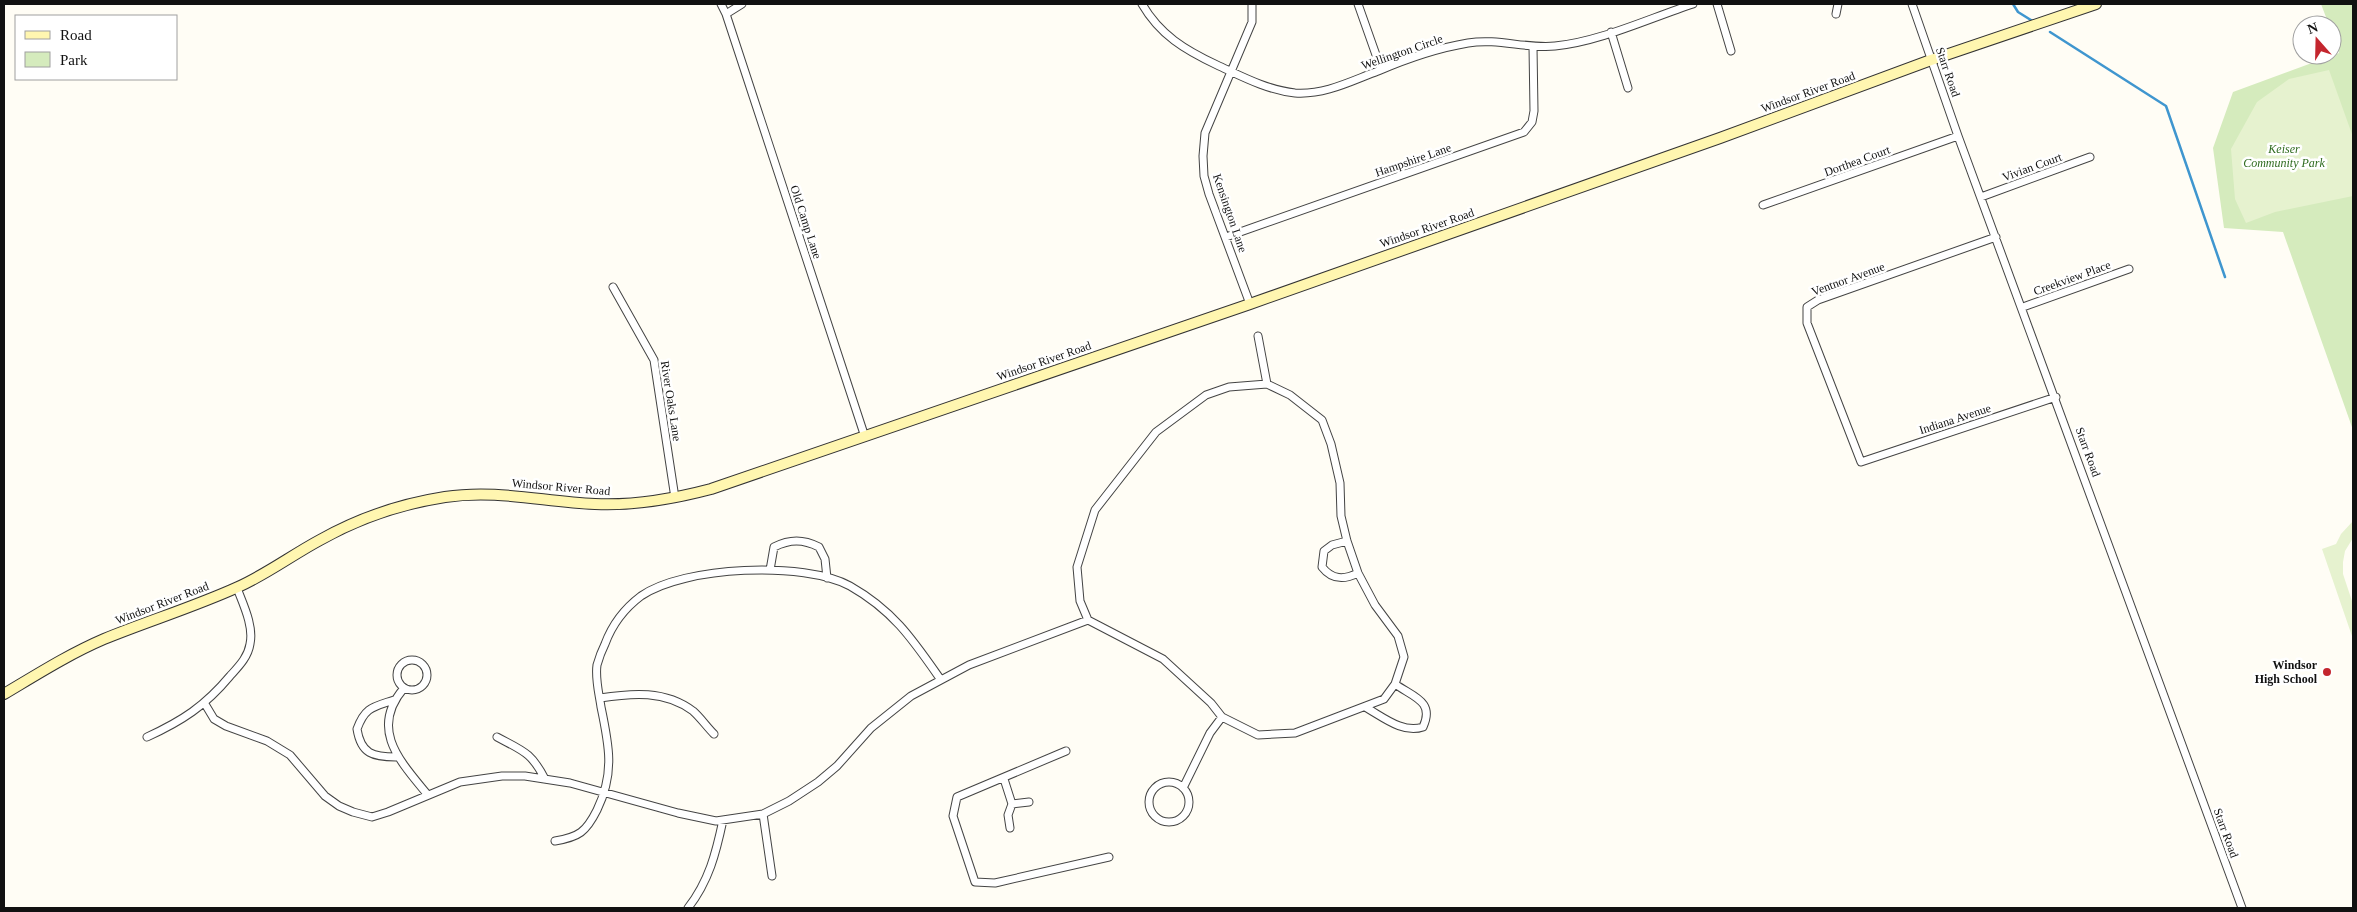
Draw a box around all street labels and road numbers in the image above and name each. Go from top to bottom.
street label: Wellington Circle [1359,31,1445,73]
street label: Starr Road [1933,45,1963,99]
street label: Windsor River Road [1759,69,1857,115]
street label: Hampshire Lane [1373,140,1453,180]
street label: Dorthea Court [1822,142,1892,179]
street label: Vivian Court [2000,150,2064,184]
street label: Kensington Lane [1210,172,1250,254]
street label: Old Camp Lane [787,183,825,261]
street label: Windsor River Road [1378,205,1476,251]
street label: Creekview Place [2032,258,2112,298]
street label: Ventnor Avenue [1810,259,1886,299]
street label: Windsor River Road [995,338,1093,384]
street label: River Oaks Lane [658,360,684,442]
street label: Indiana Avenue [1917,401,1993,437]
street label: Starr Road [2073,425,2103,479]
street label: Windsor River Road [511,476,611,498]
street label: Windsor River Road [113,579,211,627]
street label: Starr Road [2211,806,2241,860]

